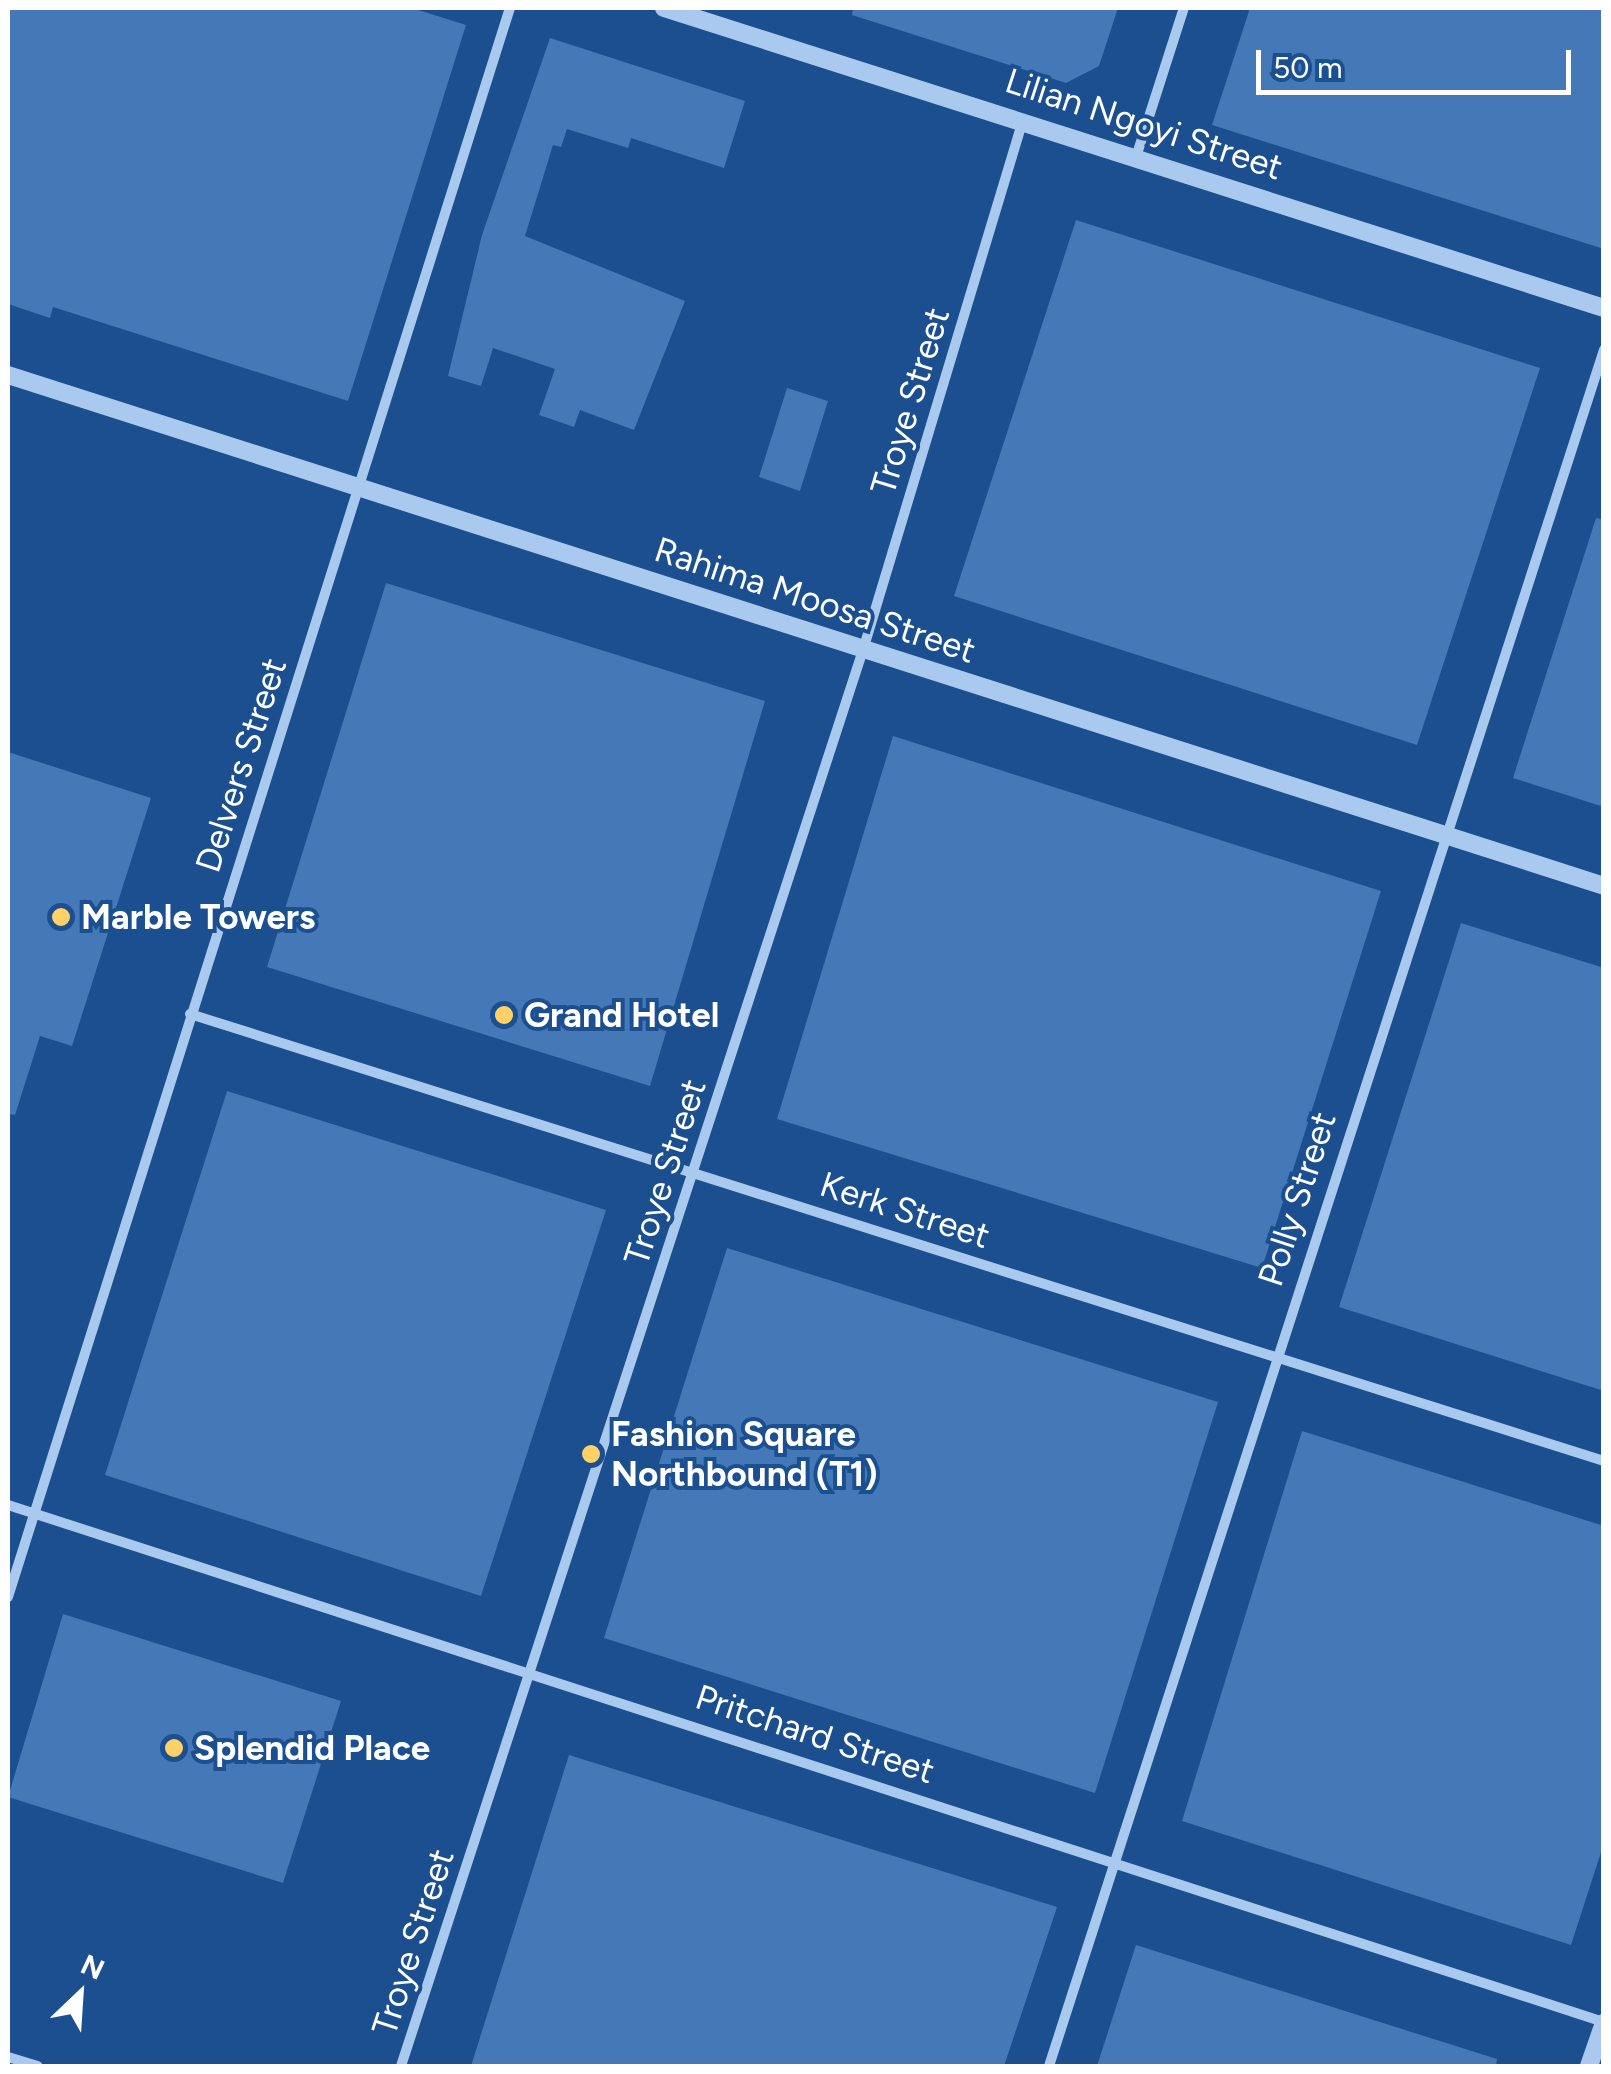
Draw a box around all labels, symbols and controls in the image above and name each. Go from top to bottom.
scale bar [1261,30,1576,92]
text: 50 m [1273,49,1342,86]
street label: Lilian Ngoyi Street [1000,59,1288,189]
street label: Troye Street [862,303,958,499]
street label: Rahima Moosa Street [649,528,981,672]
street label: Delvers Street [187,653,295,877]
place label: Marble Towers [81,896,315,938]
marker: Marble Towers [50,906,72,928]
place label: Grand Hotel [524,994,719,1036]
marker: Grand Hotel [493,1004,515,1026]
street label: Troye Street [615,1074,715,1270]
street label: Polly Street [1249,1107,1345,1291]
street label: Kerk Street [815,1163,995,1257]
place label: Fashion Square Northbound (T1) [611,1413,878,1495]
marker: Fashion Square Northbound (T1) [580,1443,602,1465]
street label: Pritchard Street [690,1676,940,1792]
place label: Splendid Place [194,1727,430,1769]
marker: Splendid Place [163,1737,185,1759]
street label: Troye Street [363,1844,463,2040]
north arrow [30,1944,130,2044]
text: N [76,1947,110,1987]

